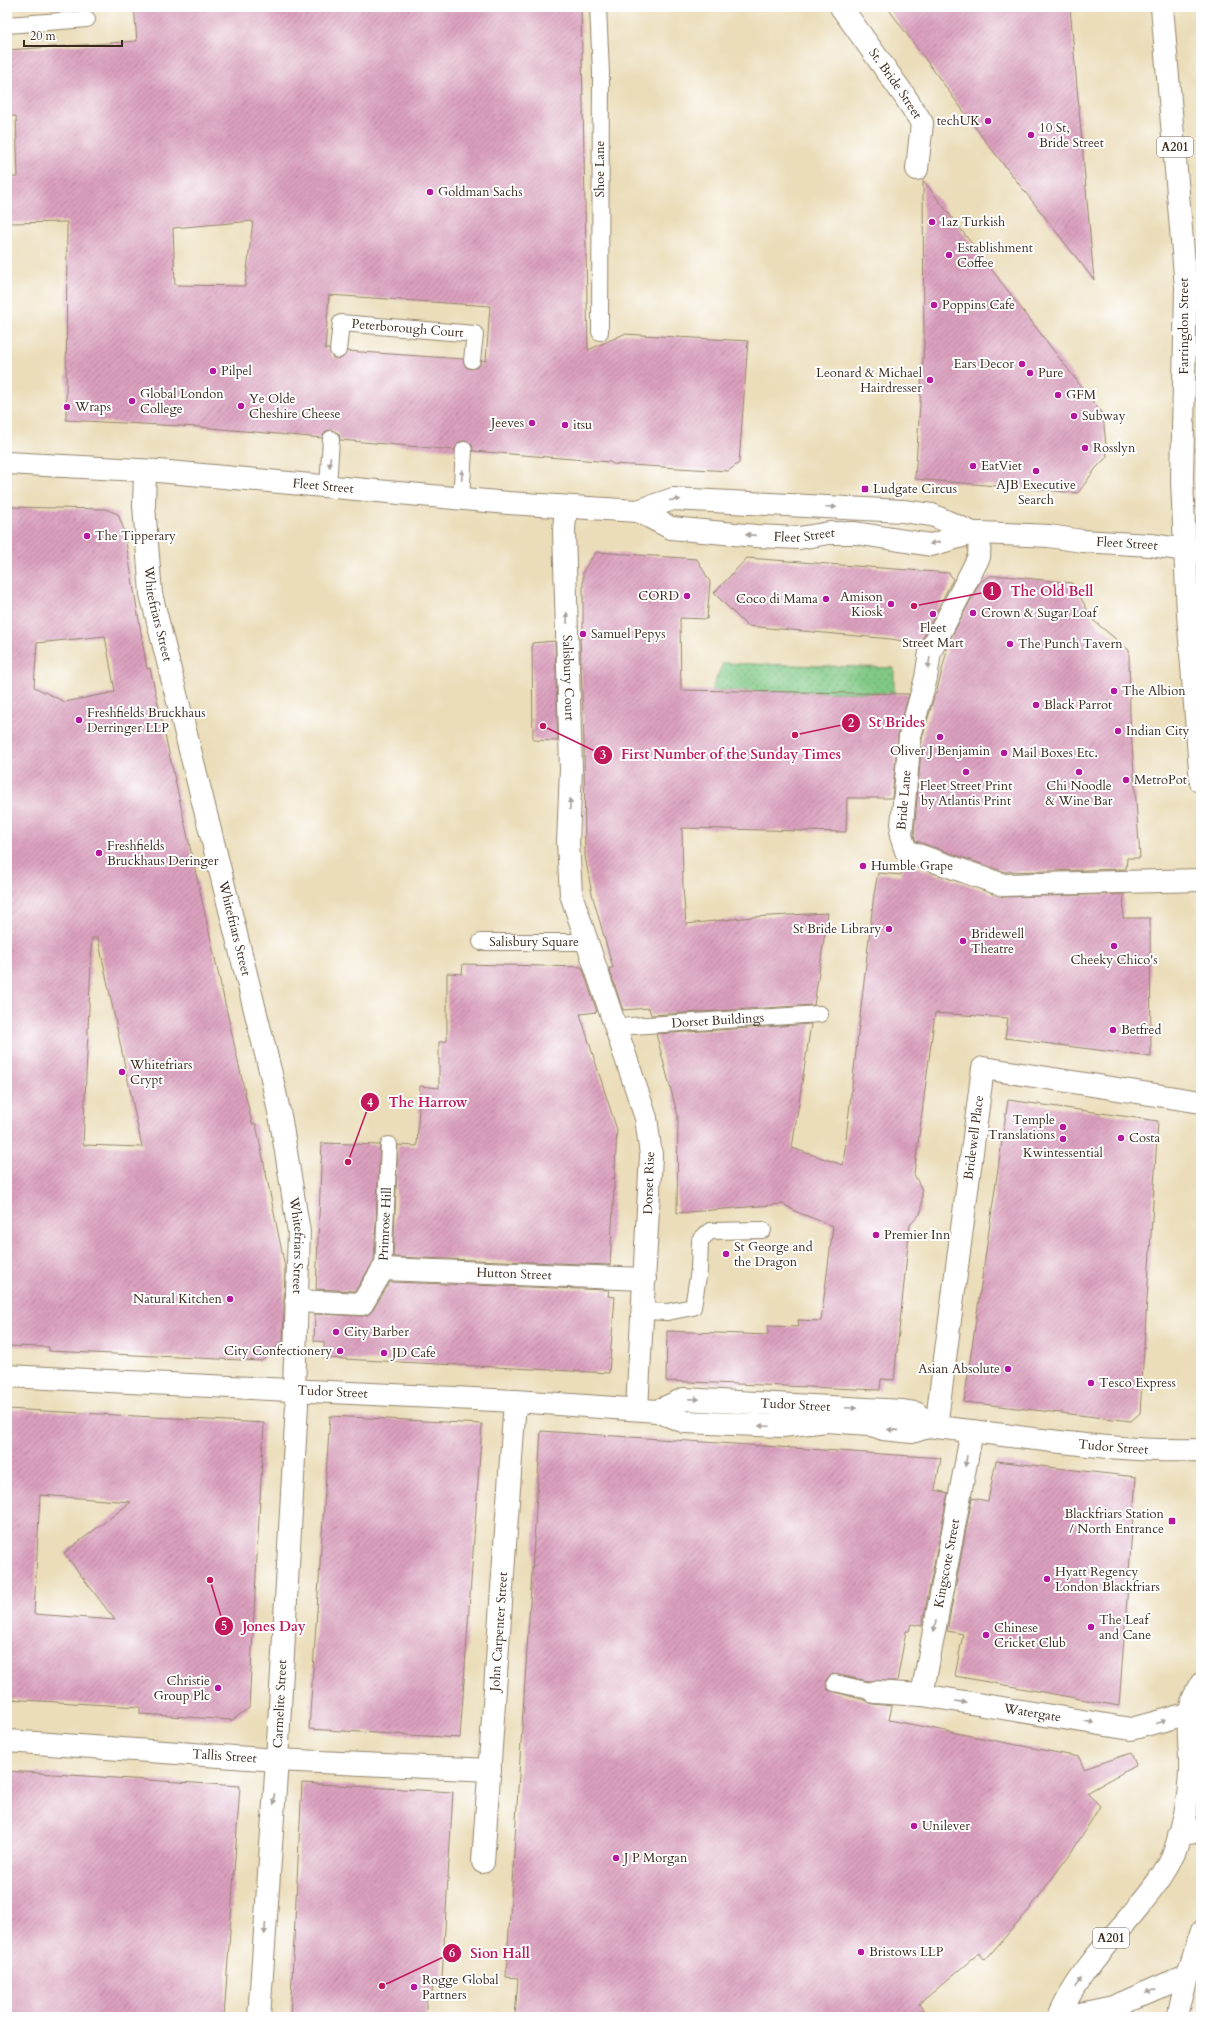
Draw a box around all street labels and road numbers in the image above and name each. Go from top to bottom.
street label: St. Bride Street [864,45,926,123]
road number: A201 [1157,137,1193,157]
street label: Shoe Lane [591,140,609,197]
street label: Farringdon Street [1175,278,1193,374]
street label: Peterborough Court [351,315,464,342]
street label: Fleet Street [292,474,355,498]
street label: Fleet Street [773,524,835,547]
street label: Fleet Street [1096,533,1159,555]
street label: Whitefriars Street [140,565,177,663]
street label: Salisbury Court [558,635,579,721]
street label: Bride Lane [892,769,916,831]
street label: Whitefriars Street [214,878,255,978]
street label: Salisbury Square [489,933,579,951]
street label: Dorset Buildings [671,1009,765,1032]
street label: Bridewell Place [959,1094,988,1181]
street label: Dorset Rise [639,1151,659,1215]
street label: Primrose Hill [374,1186,396,1261]
street label: Whitefriars Street [284,1195,308,1294]
street label: Hutton Street [476,1264,552,1284]
street label: Tudor Street [297,1381,368,1403]
street label: Tudor Street [760,1394,831,1416]
street label: Tudor Street [1077,1435,1149,1459]
street label: Kingscote Street [930,1517,964,1609]
street label: John Carpenter Street [486,1571,512,1694]
street label: Carmelite Street [269,1659,291,1749]
street label: Watergate [1002,1699,1062,1726]
street label: Tallis Street [192,1745,257,1768]
road number: A201 [1093,1928,1129,1948]

